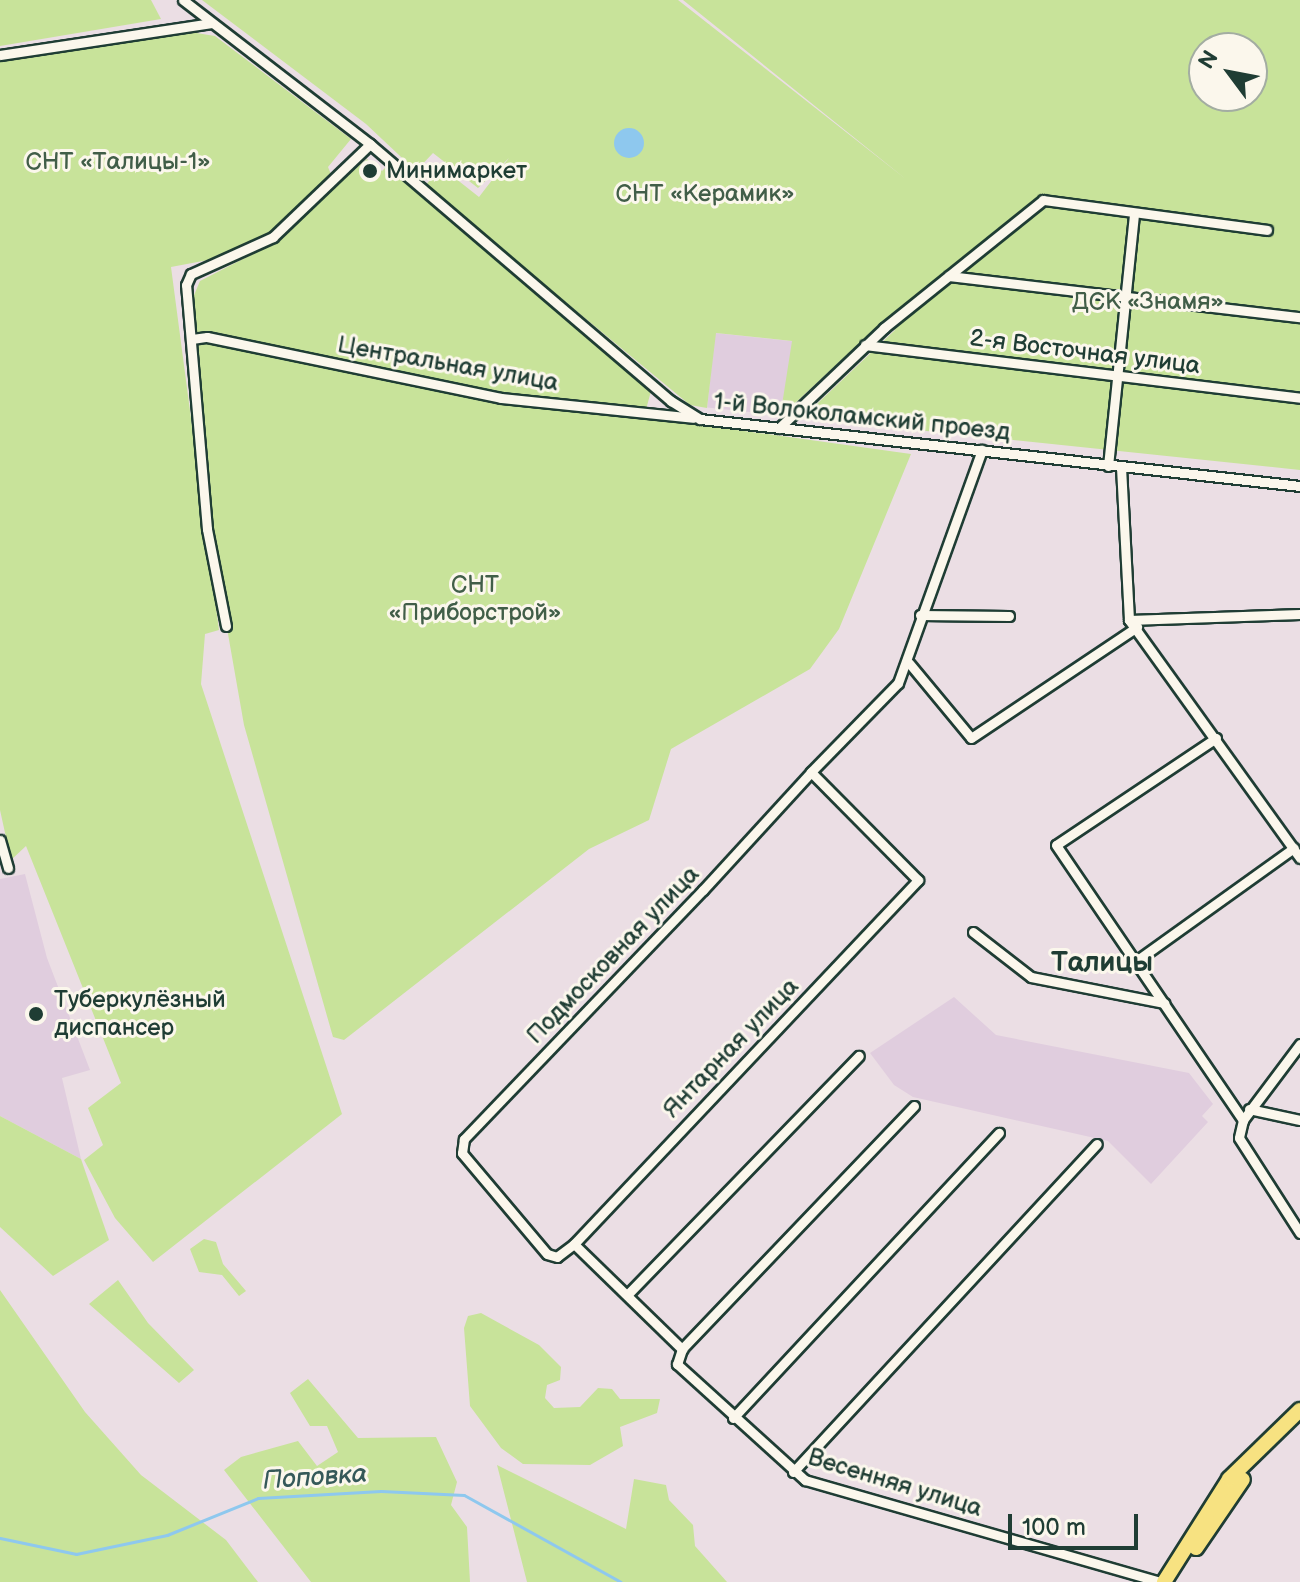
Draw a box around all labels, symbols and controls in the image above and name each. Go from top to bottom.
north arrow [1188,32,1268,112]
text: N [1193,46,1225,74]
park label: СНТ «Талицы-1» [25,148,211,176]
place label: Минимаркет [386,157,527,185]
marker: Минимаркет [361,162,379,180]
park label: СНТ «Керамик» [615,180,795,208]
park label: ДСК «Знамя» [1072,288,1224,316]
street label: 2-я Восточная улица [968,324,1202,380]
street label: Центральная улица [335,330,561,398]
street label: 1-й Волоколамский проезд [712,387,1012,447]
park label: СНТ «Приборстрой» [389,571,561,627]
street label: Подмосковная улица [521,860,705,1050]
district label: Талицы [1051,946,1153,980]
street label: Янтарная улица [657,972,805,1124]
place label: Туберкулёзный диспансер [54,986,226,1042]
marker: Туберкулёзный диспансер [25,1003,47,1025]
street label: Весенняя улица [805,1443,985,1523]
water label: Поповка [262,1459,368,1497]
scale bar [1012,1498,1142,1548]
text: 100 m [1022,1513,1086,1542]

